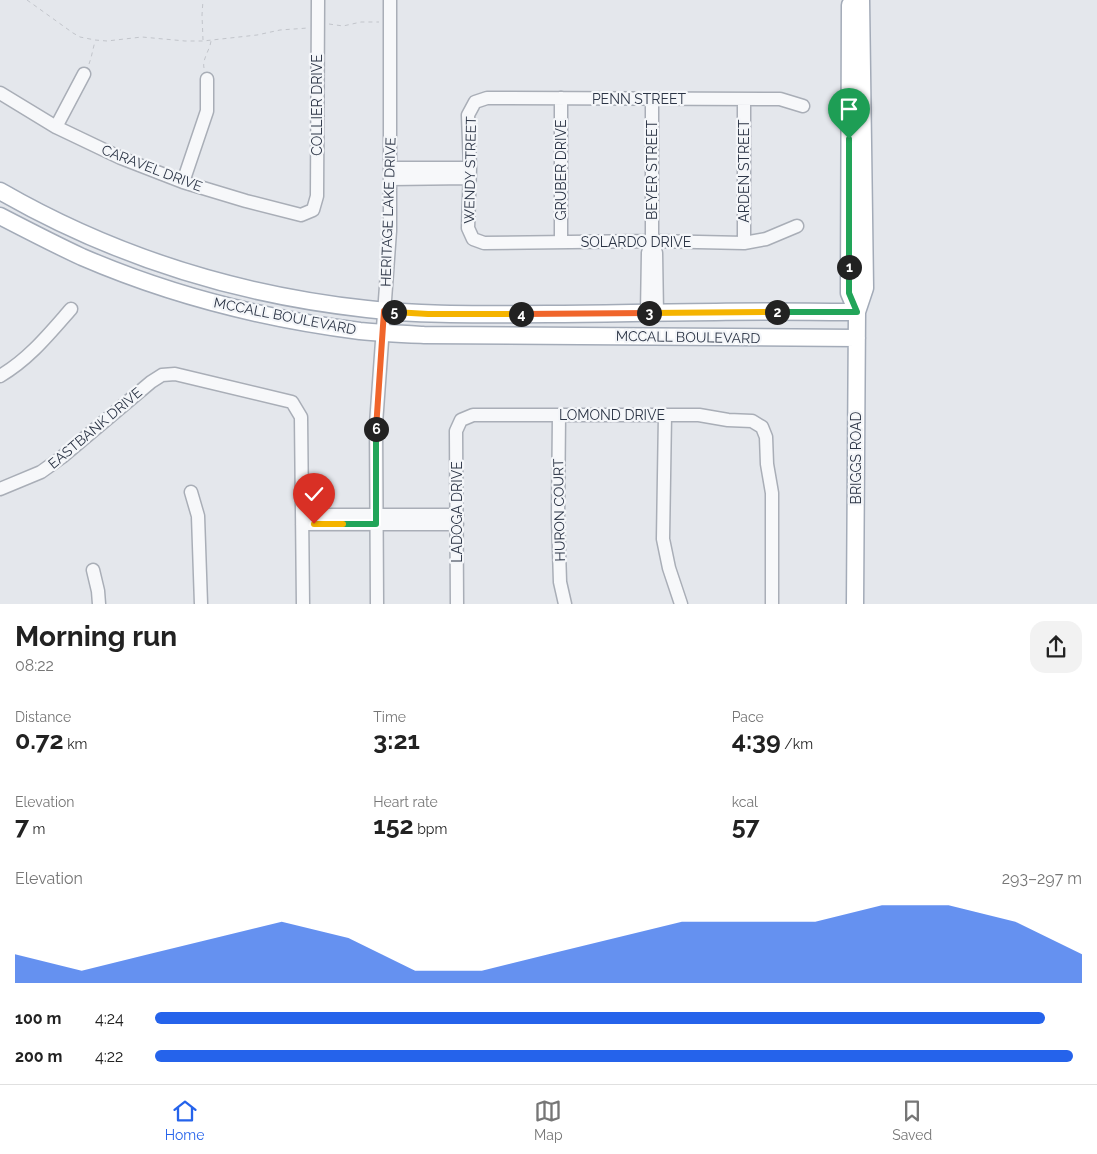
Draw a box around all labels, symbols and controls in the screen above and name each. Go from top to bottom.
street label: COLLIER DRIVE [309,54,325,156]
pin [828,88,870,139]
street label: PENN STREET [592,91,687,107]
icon: arrive [835,95,863,123]
street label: WENDY STREET [461,116,479,224]
street label: ARDEN STREET [736,119,752,223]
street label: GRUBER DRIVE [553,120,569,220]
street label: BEYER STREET [644,120,660,220]
street label: HERITAGE LAKE DRIVE [377,137,399,287]
street label: CARAVEL DRIVE [99,141,205,195]
street label: SOLARDO DRIVE [581,234,691,250]
pin: 1 [836,254,862,280]
text: 1 [846,259,853,275]
street label: MCCALL BOULEVARD [213,294,357,338]
pin: 5 [382,300,406,324]
pin: 3 [636,300,662,326]
pin: 2 [764,300,790,324]
pin: 4 [508,302,534,326]
text: 5 [391,304,398,320]
text: 2 [774,304,781,320]
text: 3 [646,305,653,321]
text: 4 [518,306,526,322]
street label: MCCALL BOULEVARD [616,328,760,346]
street label: EASTBANK DRIVE [45,384,145,472]
street label: LOMOND DRIVE [559,407,665,423]
street label: BRIGGS ROAD [848,412,864,504]
pin: 6 [364,416,388,442]
text: 6 [372,421,381,437]
street label: HURON COURT [550,458,568,562]
street label: LADOGA DRIVE [449,461,465,563]
pin [293,473,335,524]
icon: check [300,480,328,508]
text: Morning run [15,620,177,653]
button: share [1030,621,1082,673]
text: 08:22 [15,656,54,675]
text: Distance [15,709,71,725]
text: Time [373,709,406,725]
text: Pace [732,709,764,725]
text: 0.72 [15,725,64,755]
text: 3:21 [373,725,420,755]
text: 4:39 [732,725,781,755]
text: km [64,736,87,752]
text: /km [781,736,813,752]
text: Elevation [15,794,74,810]
text: Heart rate [373,794,438,810]
text: kcal [732,794,758,810]
text: 7 [15,810,29,840]
text: 152 [373,810,414,840]
text: 57 [732,810,760,840]
text: m [29,821,45,837]
text: bpm [414,821,447,837]
text: Elevation [15,869,83,888]
text: 293–297 m [1002,869,1082,888]
text: 100 m [15,1009,61,1028]
text: 4:24 [95,1009,124,1028]
text: 200 m [15,1047,62,1066]
text: 4:22 [95,1047,123,1066]
tab: Home [165,1097,204,1143]
tab: Map [534,1097,563,1143]
tab: Saved [892,1097,932,1143]

